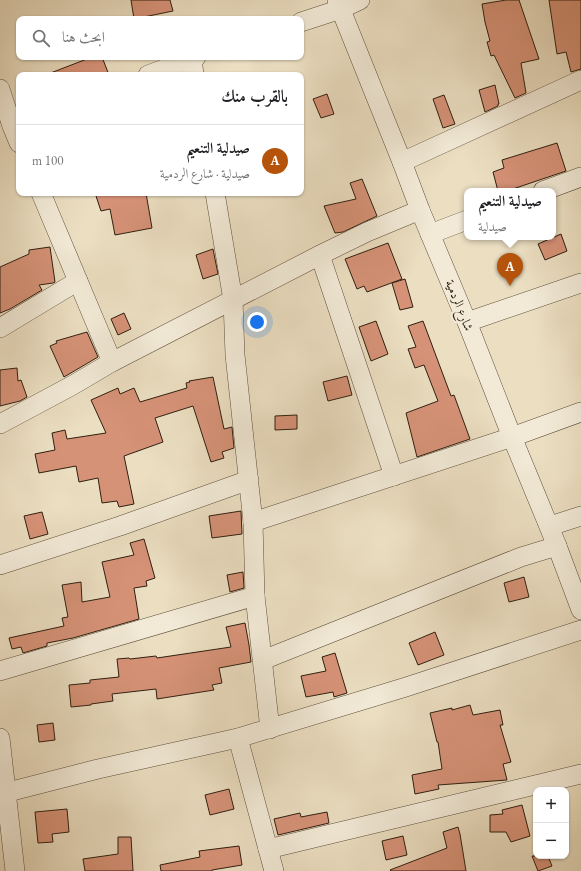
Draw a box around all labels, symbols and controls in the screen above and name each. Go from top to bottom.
search box [16,16,304,60]
icon: search [30,27,52,49]
text: ابحث هنا [62,27,105,46]
text: بالقرب منك [221,85,288,107]
text: صيدلية التنعيم [186,138,250,157]
text: 100 m [32,152,63,169]
text: A [270,152,280,169]
text: صيدلية · شارع الردمية [160,165,250,182]
popup [464,188,556,240]
text: صيدلية التنعيم [478,191,542,210]
text: صيدلية [478,218,507,235]
pin: A [497,253,523,286]
street label: شارع الردمية [439,277,477,334]
your location [247,312,267,332]
map controls [533,787,569,859]
button: + [533,787,569,823]
button: − [533,823,569,859]

